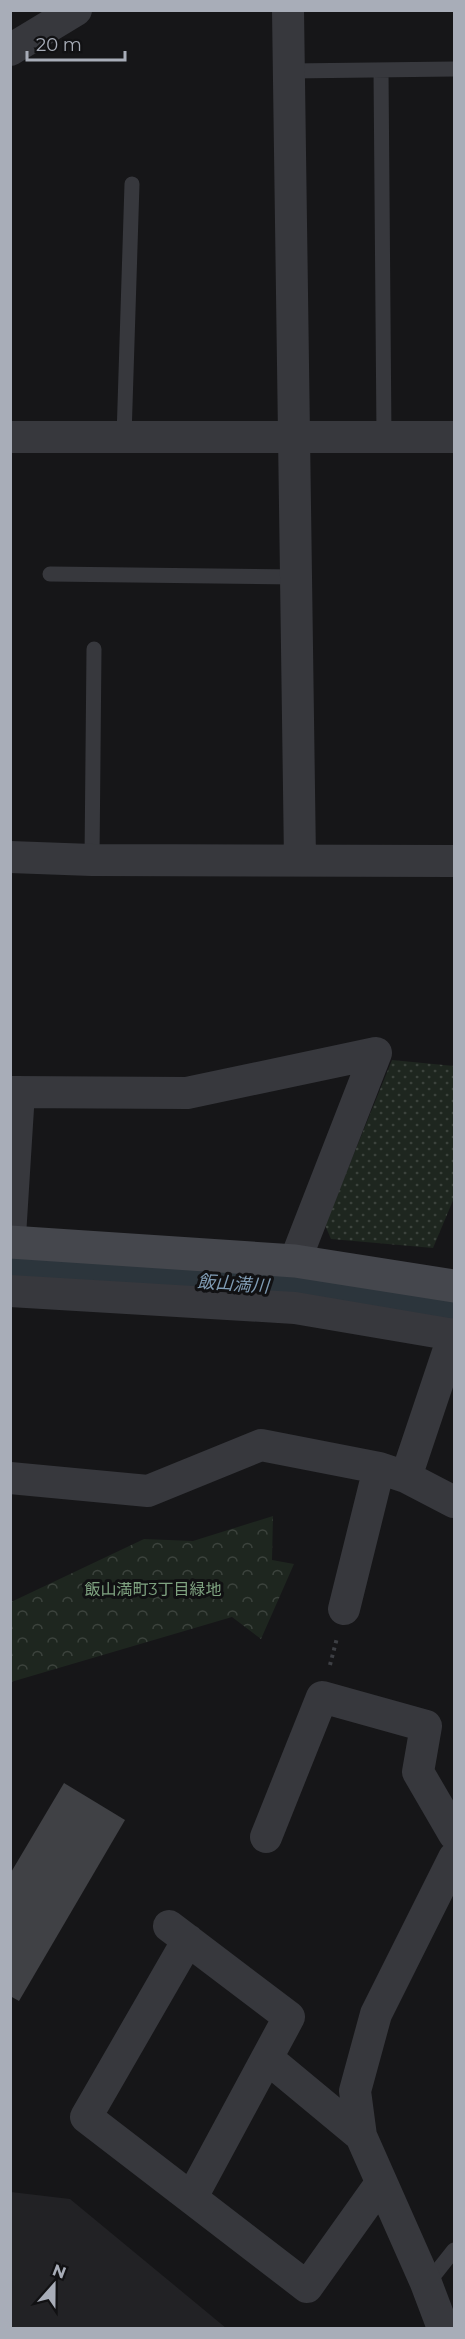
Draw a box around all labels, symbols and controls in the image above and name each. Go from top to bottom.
scale bar [27,24,124,62]
text: 20 m [36,34,82,56]
water label: 飯山満川 [196,1271,272,1298]
park label: 飯山満町3丁目緑地 [84,1580,222,1599]
north arrow [24,2255,84,2315]
text: N [50,2260,69,2283]

